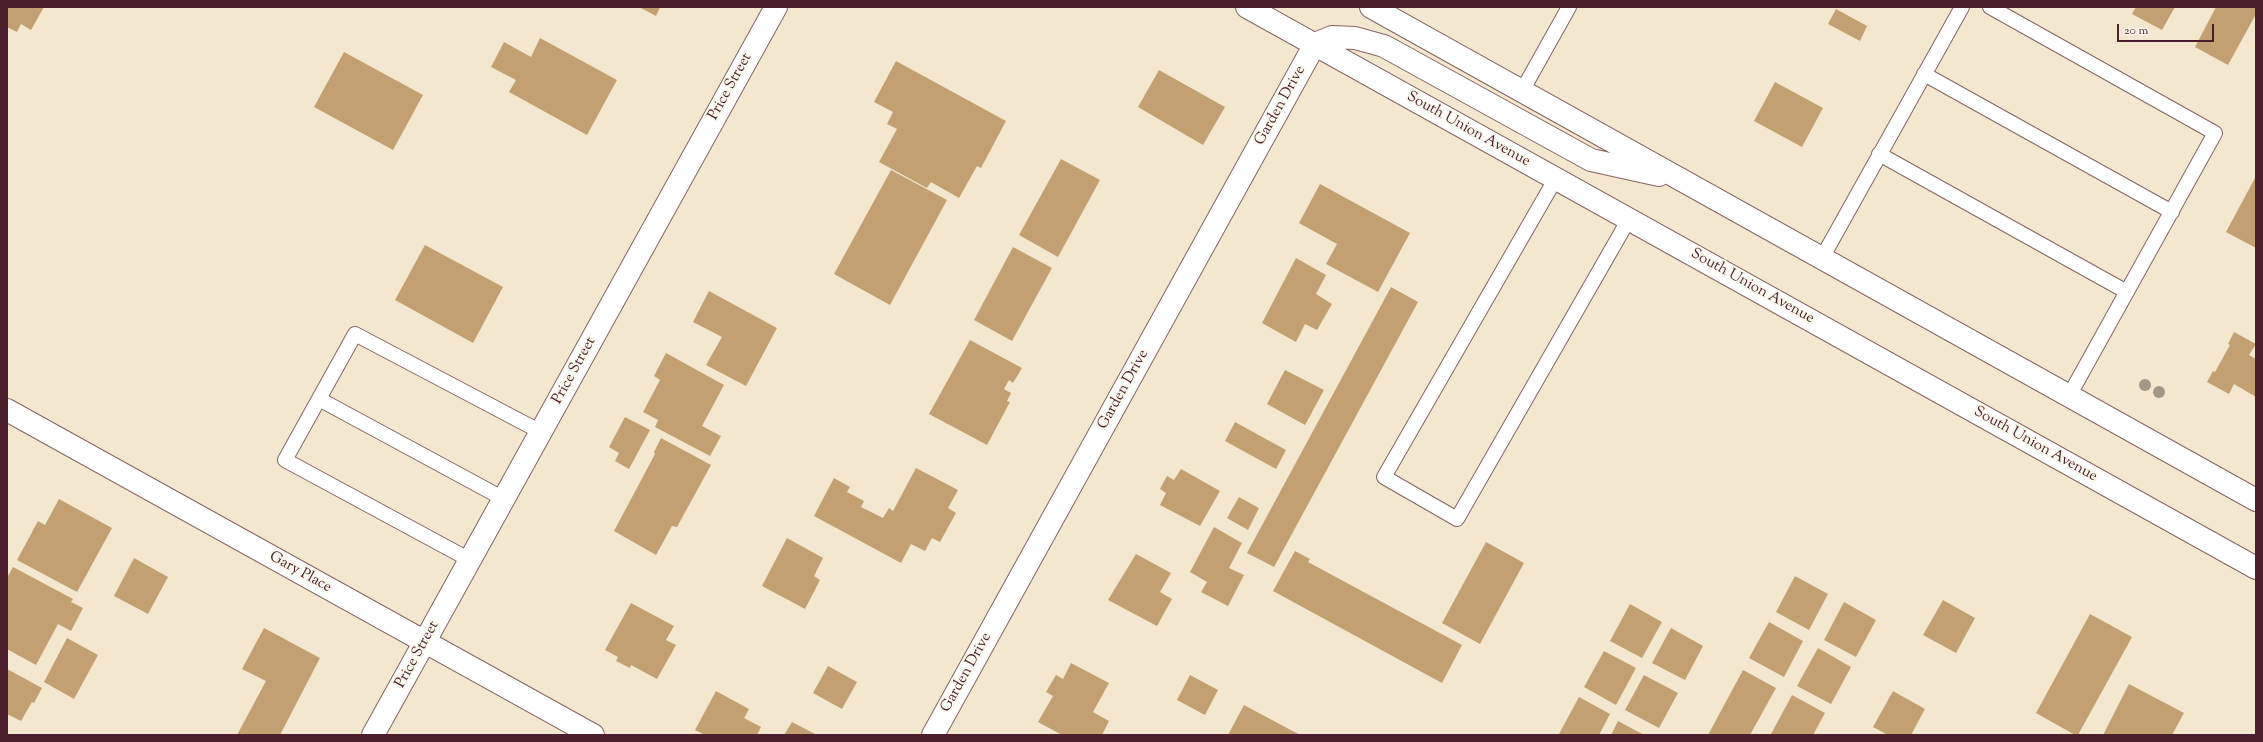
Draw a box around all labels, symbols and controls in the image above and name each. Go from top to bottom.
scale bar [2119,16,2216,42]
text: 20 m [2124,22,2148,40]
street label: Price Street [705,50,757,124]
street label: Garden Drive [1252,63,1310,149]
street label: South Union Avenue [1403,89,1533,171]
street label: South Union Avenue [1687,246,1817,328]
street label: Price Street [549,334,601,408]
street label: Garden Drive [1095,347,1153,433]
street label: South Union Avenue [1970,404,2100,486]
street label: Gary Place [266,549,334,597]
street label: Price Street [392,618,444,692]
street label: Garden Drive [938,630,996,716]

